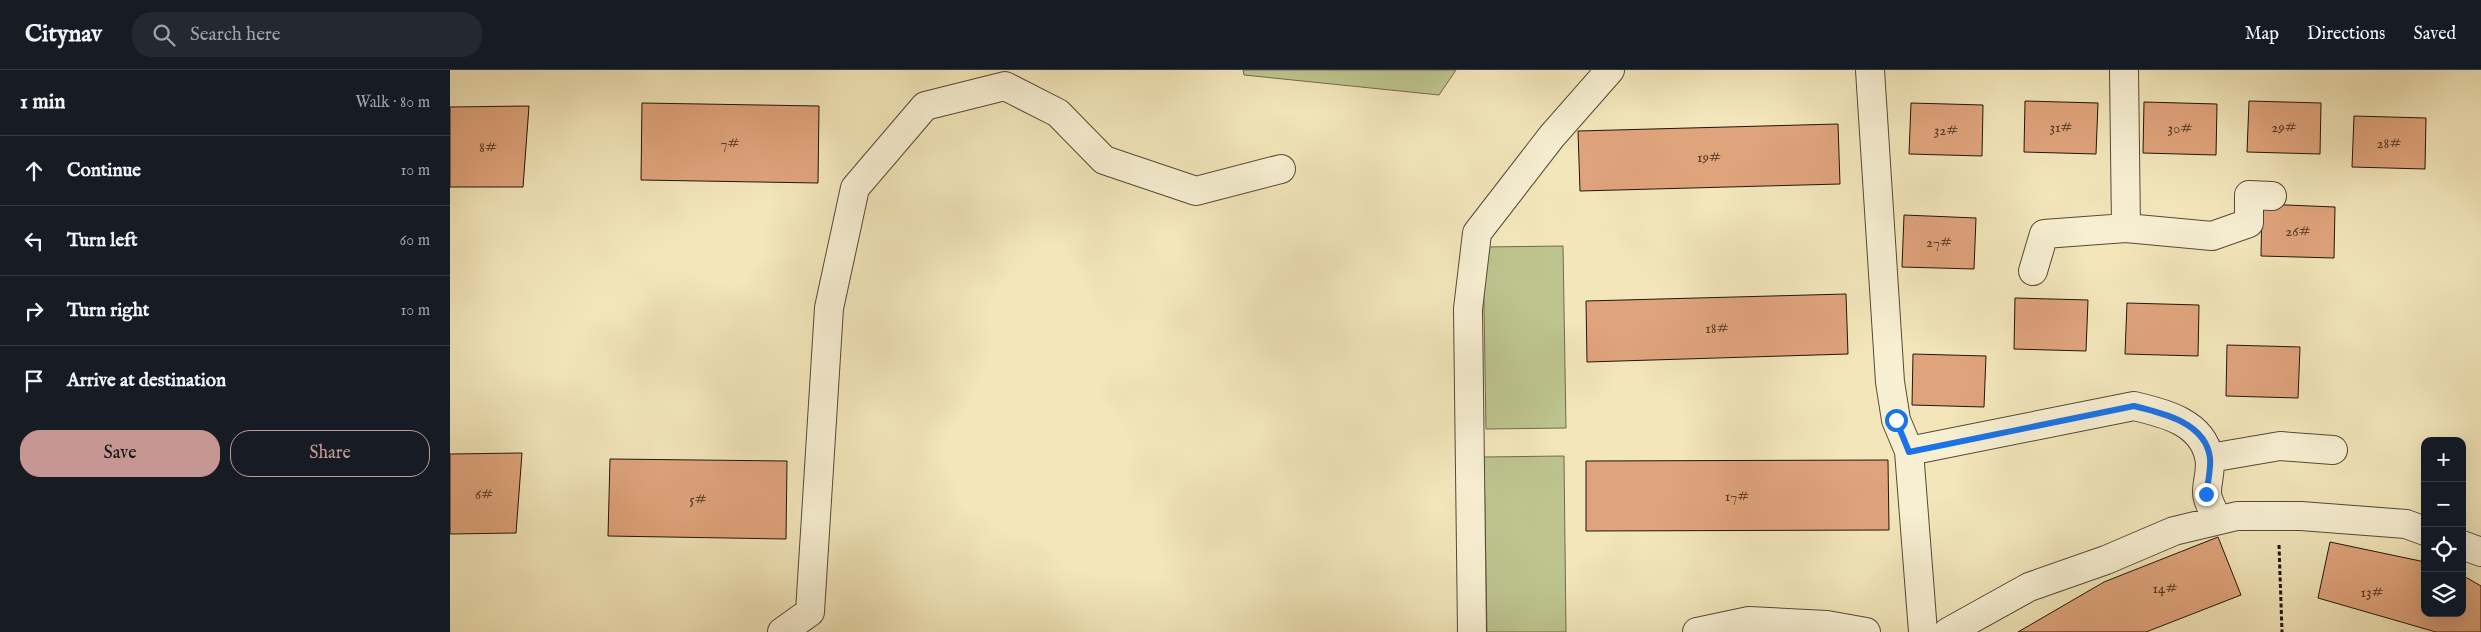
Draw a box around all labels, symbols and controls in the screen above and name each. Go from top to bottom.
search box [132,12,482,57]
text: Citynav [25,19,102,50]
icon: search [150,21,178,49]
text: Search here [190,23,281,47]
text: Map [2245,23,2279,46]
text: Directions [2307,23,2385,46]
text: Saved [2413,23,2456,46]
text: 1 min [20,89,65,116]
text: Walk · 80 m [355,93,430,113]
house number: 31# [2049,118,2073,137]
house number: 29# [2271,118,2297,137]
house number: 30# [2167,119,2193,138]
house number: 32# [1934,121,1958,140]
house number: 7# [720,134,740,153]
house number: 28# [2377,134,2401,153]
house number: 8# [479,138,497,157]
house number: 19# [1697,148,1721,167]
icon: ahead [20,157,48,185]
text: Continue [67,159,141,183]
text: 10 m [400,161,430,181]
house number: 26# [2285,222,2311,241]
icon: left [20,227,48,255]
text: Turn left [67,229,138,253]
text: 60 m [400,231,430,251]
house number: 27# [1926,233,1952,252]
icon: right [20,297,48,325]
text: Turn right [67,299,149,323]
text: 10 m [400,301,430,321]
house number: 18# [1705,319,1729,338]
icon: arrive [20,367,48,395]
text: Arrive at destination [67,369,226,393]
route start [1885,409,1908,432]
button: Save [20,430,220,477]
button: Share [230,430,430,477]
map controls [2421,437,2466,617]
button: + [2421,437,2466,482]
button: − [2421,482,2466,527]
route end [2195,483,2218,506]
house number: 6# [475,485,493,504]
house number: 17# [1725,487,1749,506]
house number: 5# [689,490,707,509]
button: locate [2421,527,2466,572]
button: layers [2421,572,2466,617]
house number: 14# [2153,579,2177,598]
house number: 13# [2360,583,2384,602]

